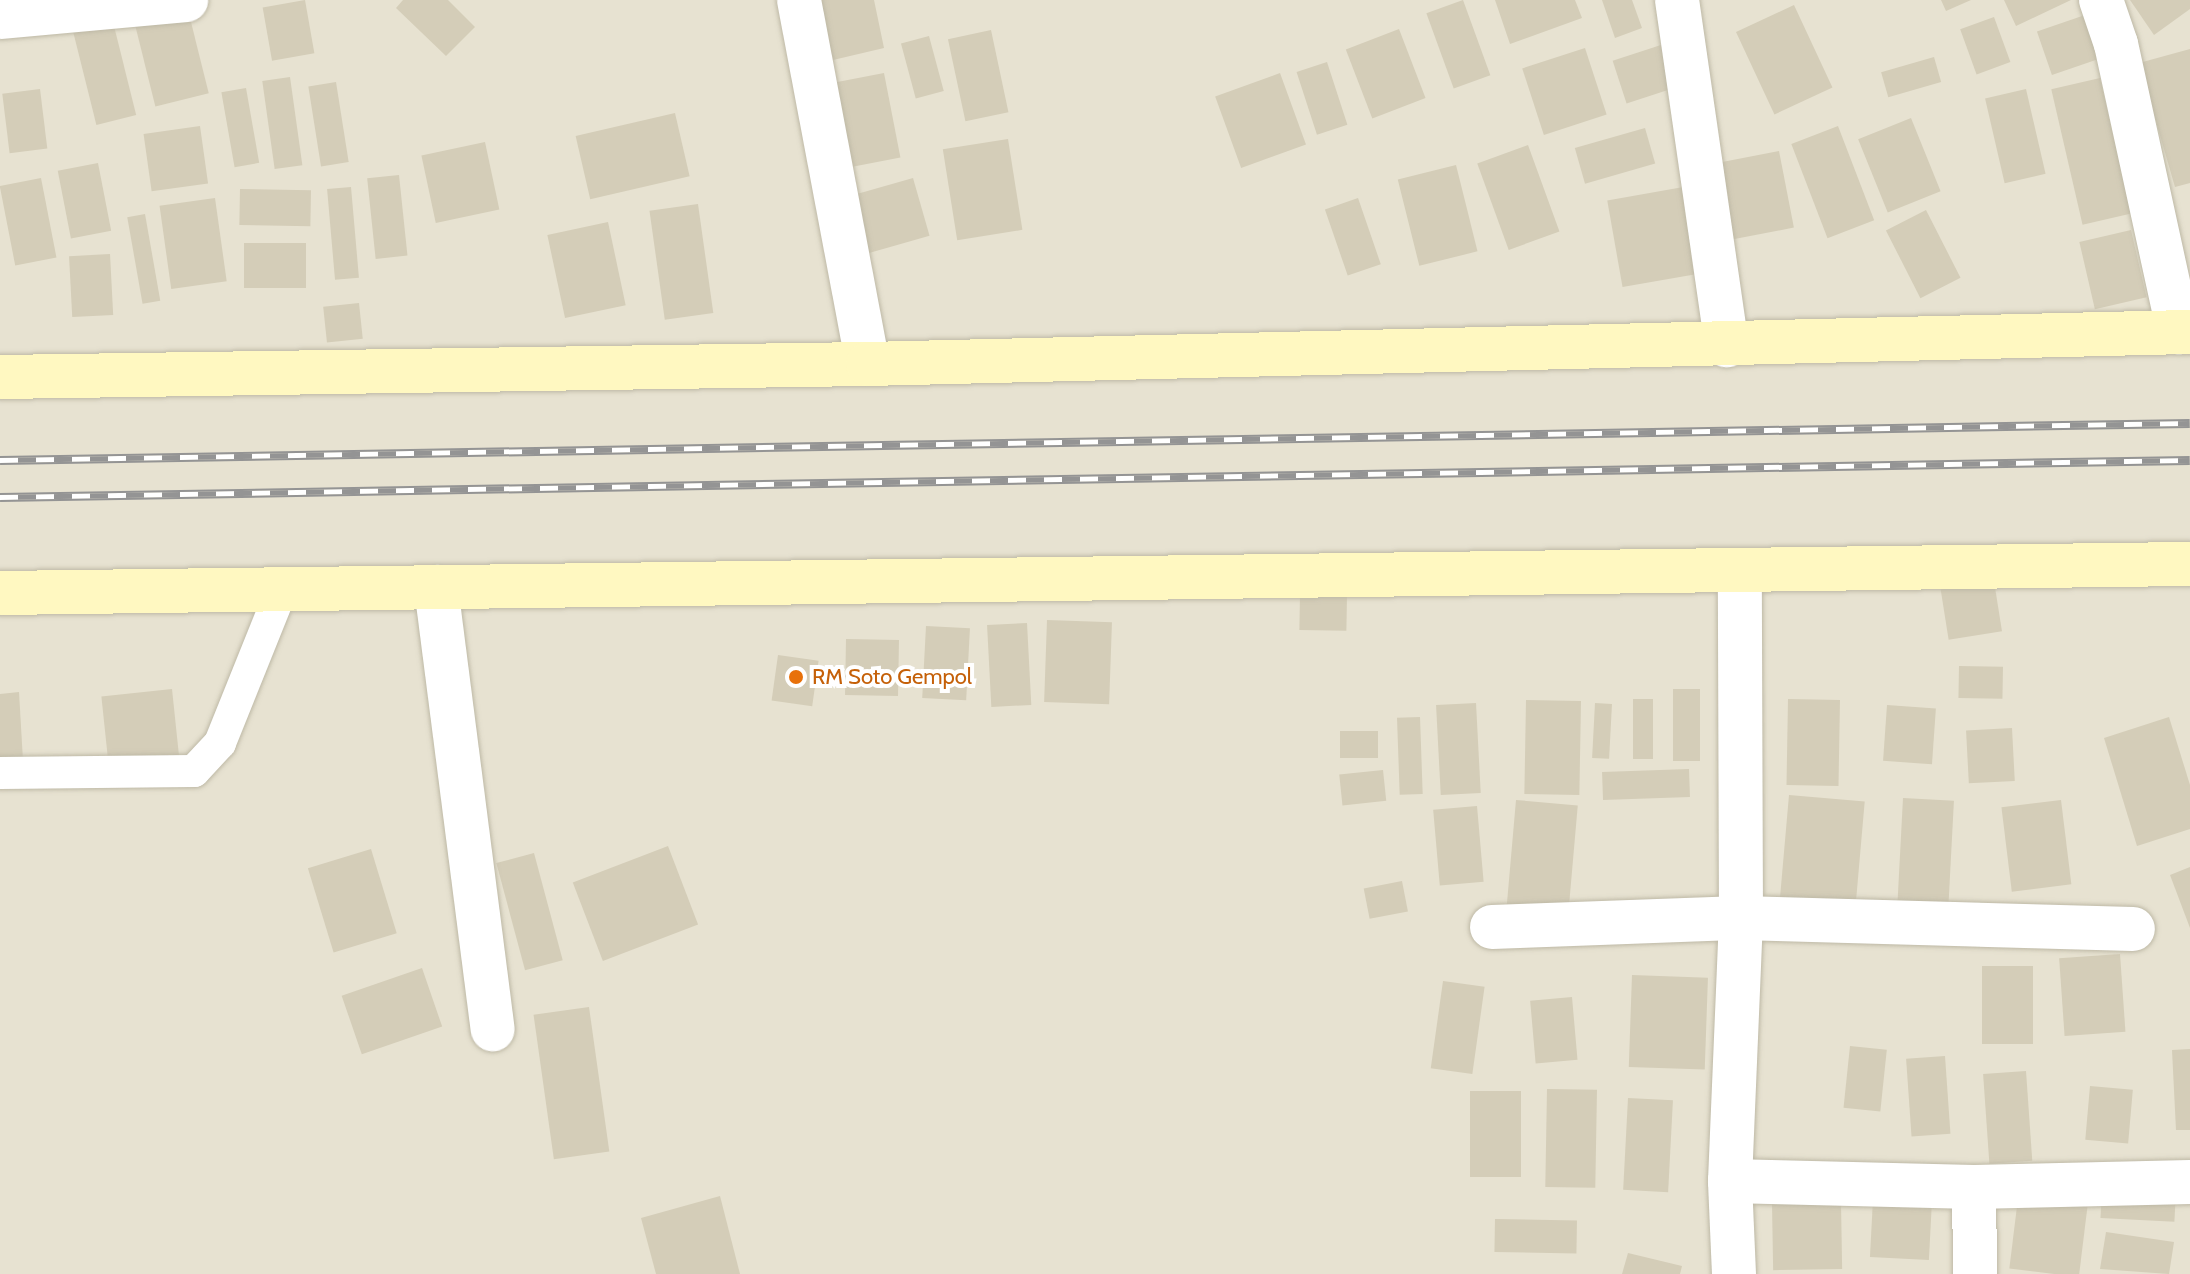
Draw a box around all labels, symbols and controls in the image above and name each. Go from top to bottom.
place label: RM Soto Gempol [812,664,972,690]
marker: RM Soto Gempol [787,668,805,686]

